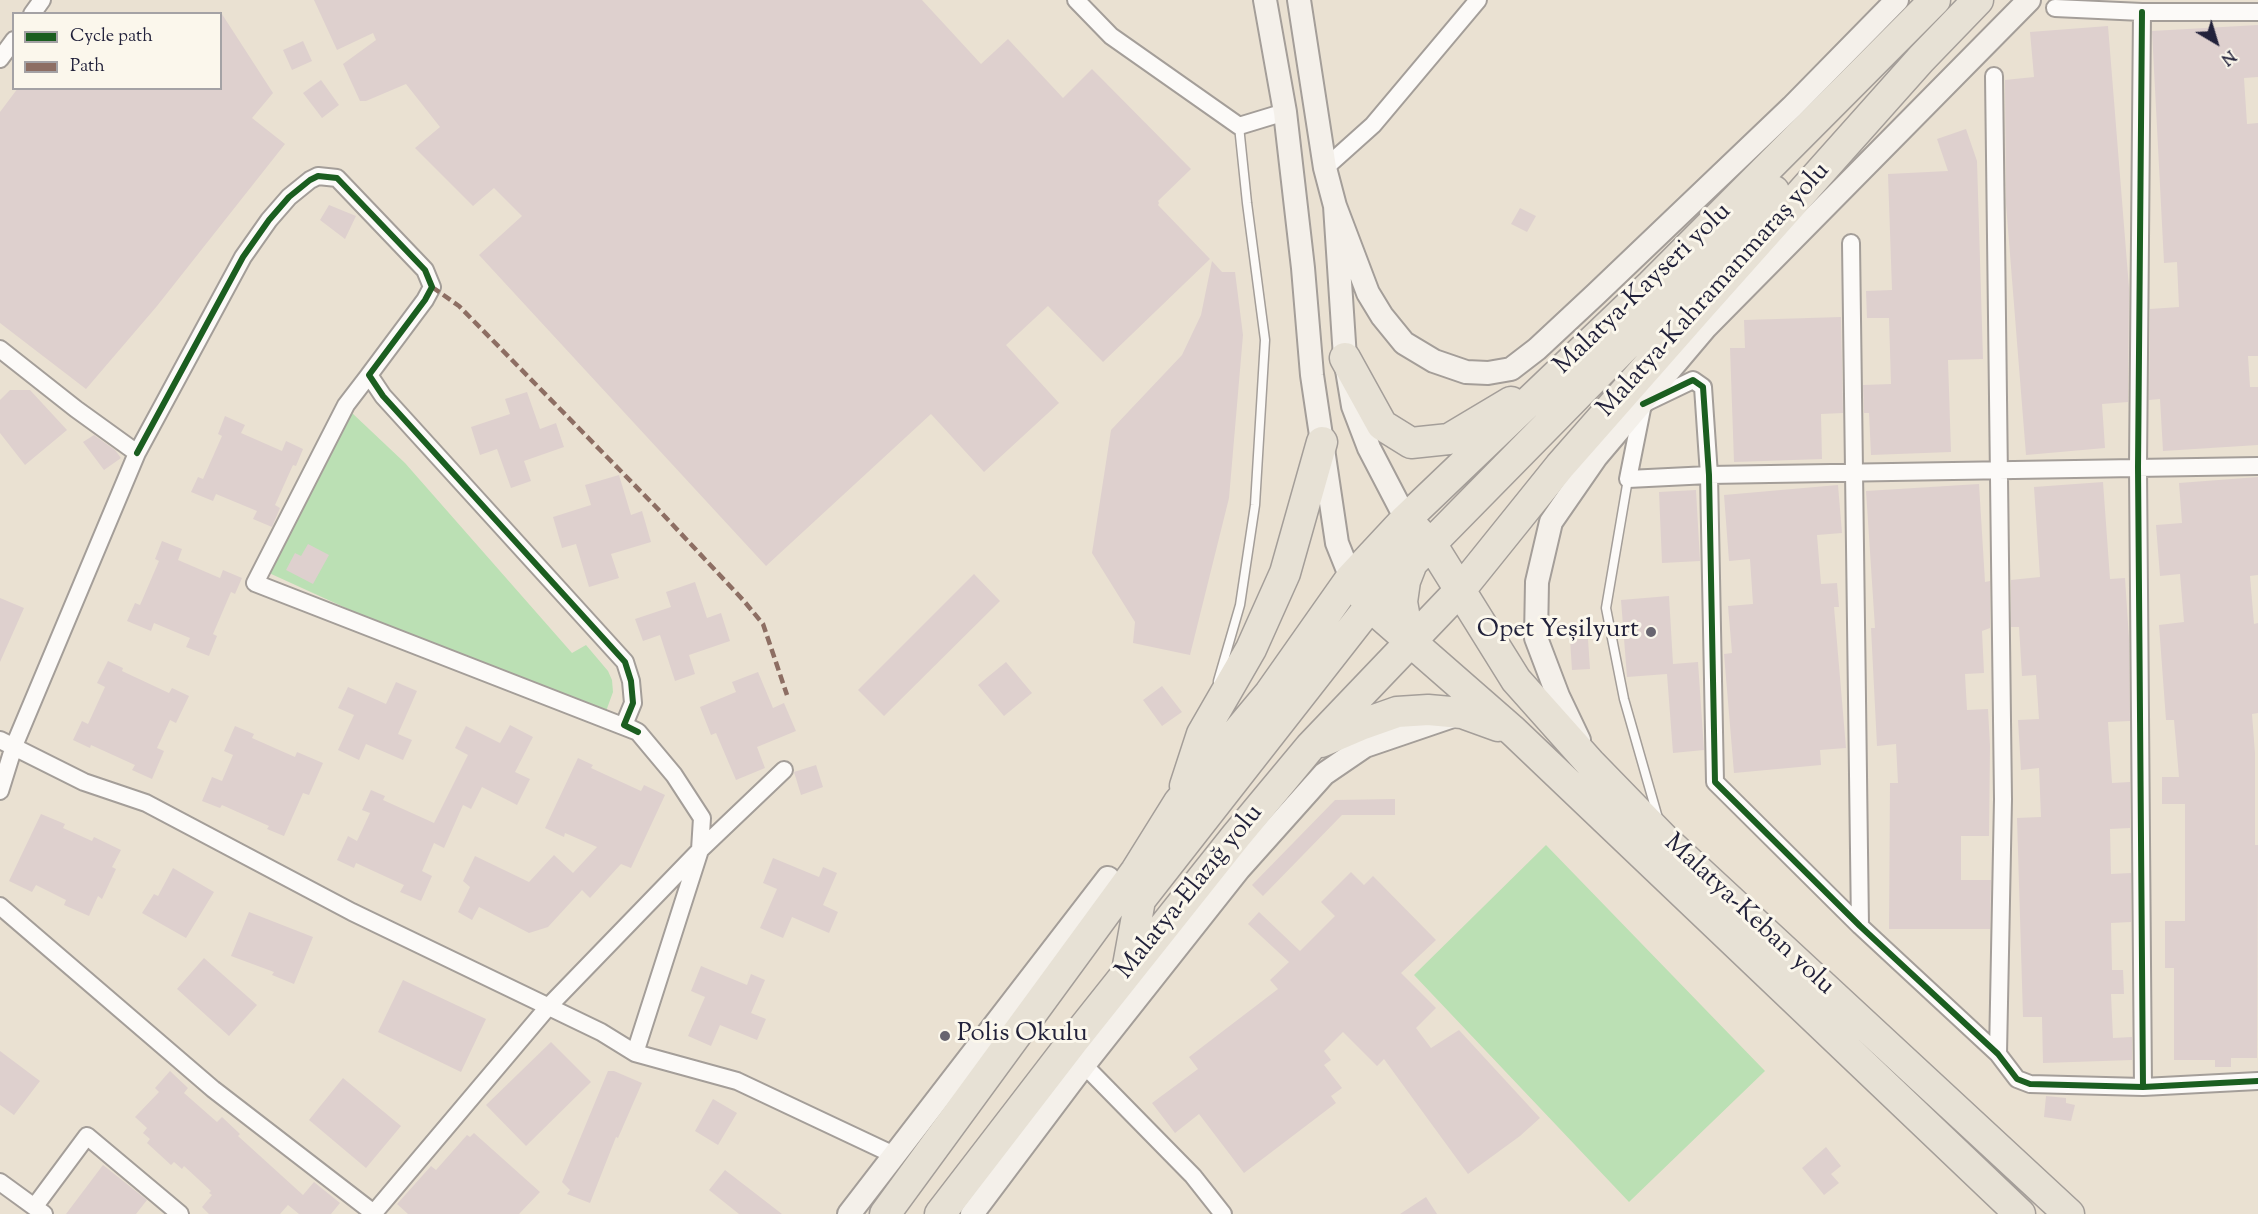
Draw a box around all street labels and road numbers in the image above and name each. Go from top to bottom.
street label: Malatya-Kahramanmaraş yolu [1592,157,1838,425]
street label: Malatya-Kayseri yolu [1549,197,1739,383]
street label: Malatya-Elazığ yolu [1111,799,1271,987]
street label: Malatya-Keban yolu [1656,829,1840,1003]

